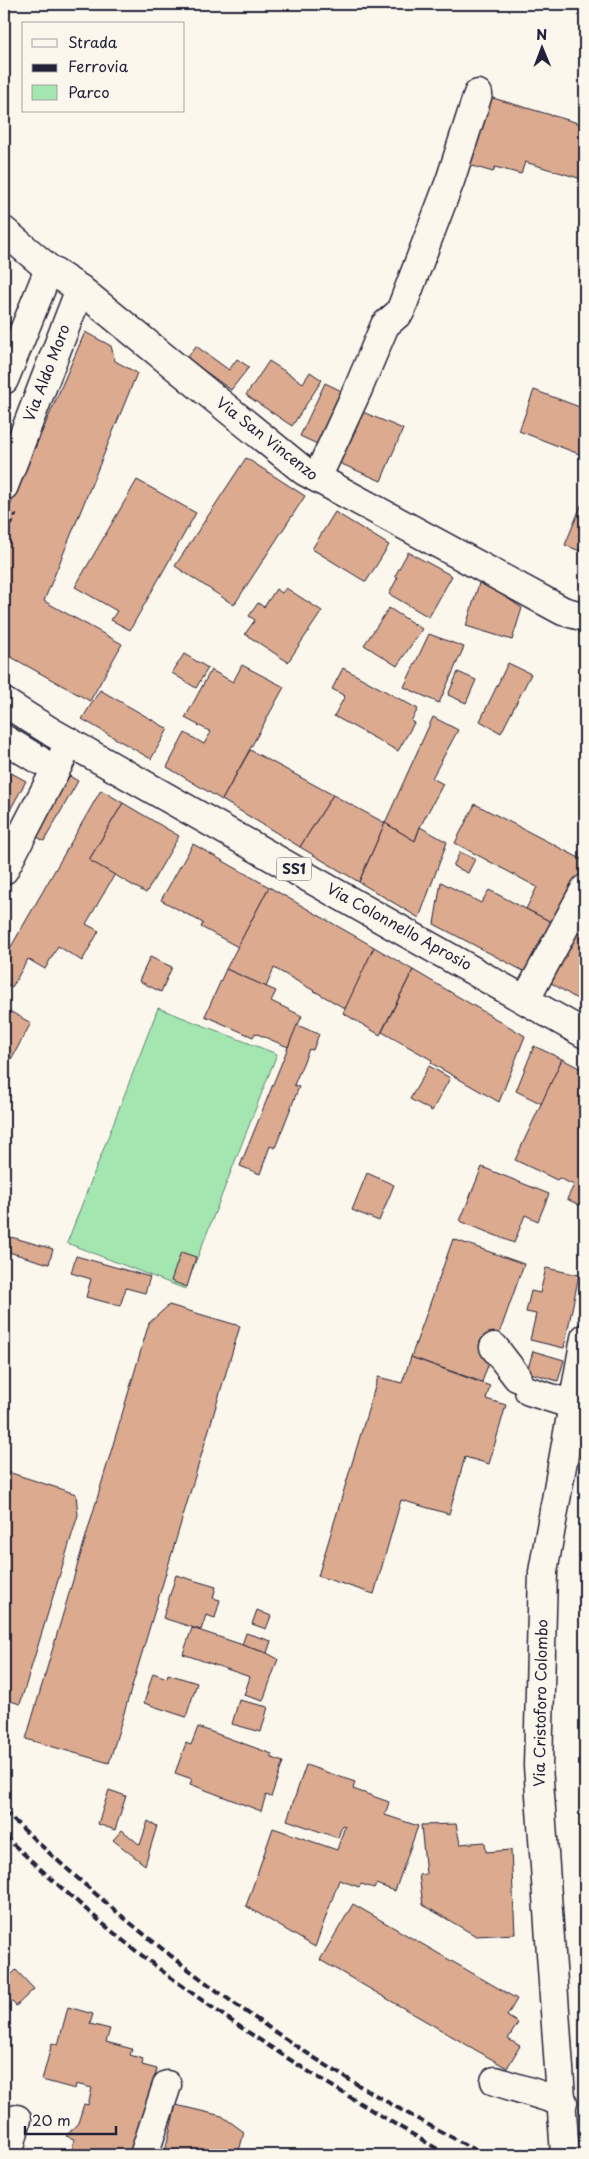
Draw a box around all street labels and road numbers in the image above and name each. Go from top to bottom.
street label: Via Aldo Moro [16,320,75,425]
street label: Via San Vincenzo [212,391,324,485]
road number: SS1 [276,858,312,881]
street label: Via Colonnello Aprosio [323,876,476,975]
street label: Via Cristoforo Colombo [527,1619,552,1787]

